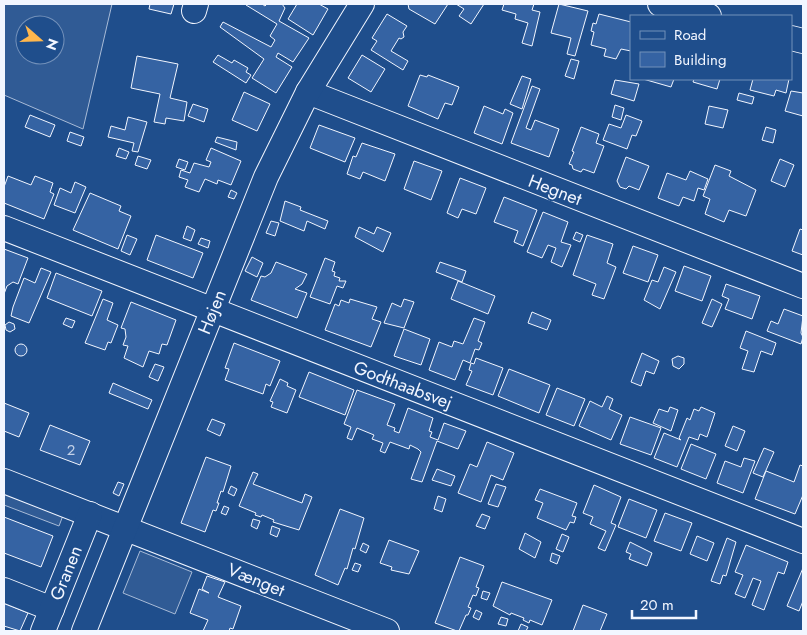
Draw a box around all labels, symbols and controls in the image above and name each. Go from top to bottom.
north arrow [15,15,65,65]
legend [630,15,792,80]
text: Road [674,24,706,46]
text: N [41,36,64,53]
text: Building [674,49,726,71]
street label: Hegnet [524,168,586,212]
street label: Højen [191,286,233,338]
street label: Godthaabsvej [350,354,456,416]
house number: 2 [67,439,75,461]
street label: Granen [43,542,89,604]
street label: Vænget [223,557,289,604]
scale bar [632,588,696,620]
text: 20 m [640,594,674,616]

